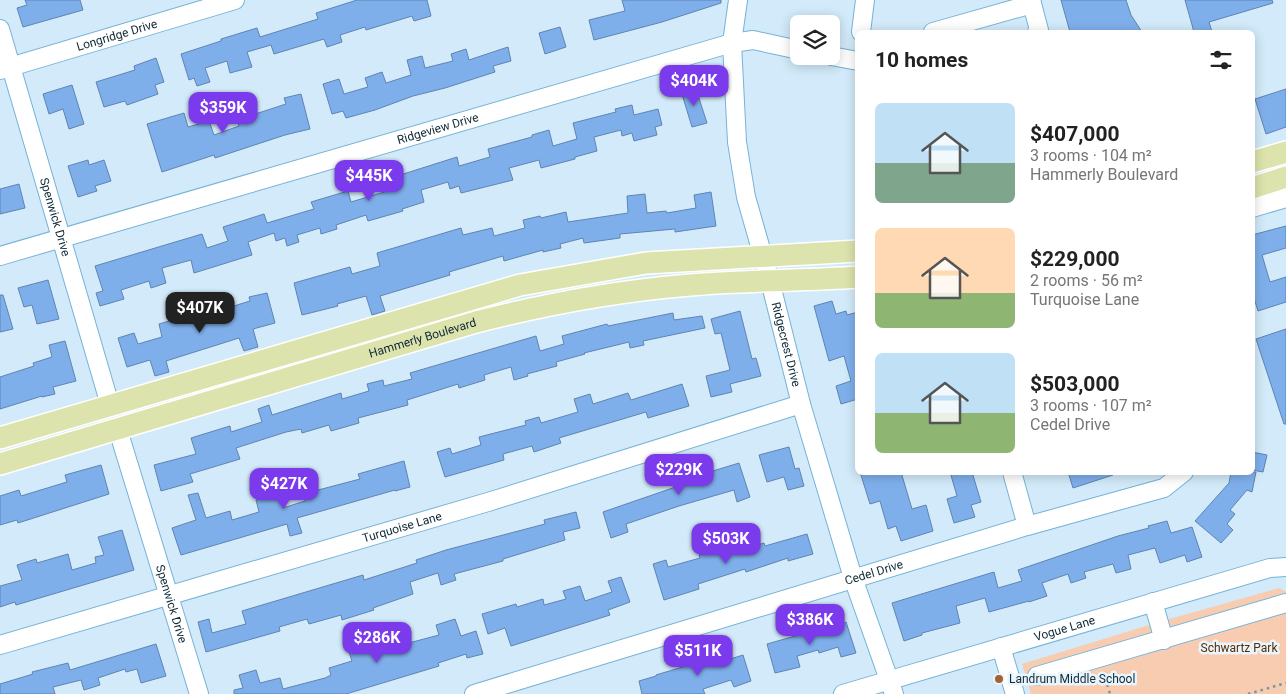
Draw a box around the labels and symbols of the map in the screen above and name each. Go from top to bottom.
street label: Longridge Drive [75,17,159,54]
pin: $404K [659,64,729,107]
pin: $359K [188,92,258,134]
street label: Ridgeview Drive [395,110,480,147]
pin: $445K [334,160,404,202]
street label: Spenwick Drive [37,176,73,258]
pin: $407K [165,292,235,334]
street label: Ridgecrest Drive [769,300,803,388]
street label: Hammerly Boulevard [367,315,478,361]
pin: $229K [644,454,714,496]
pin: $427K [249,468,319,510]
street label: Turquoise Lane [361,509,443,545]
pin: $503K [691,522,761,565]
street label: Cedel Drive [843,557,905,588]
street label: Spenwick Drive [153,563,190,645]
pin: $386K [775,604,845,646]
street label: Vogue Lane [1032,613,1097,644]
pin: $286K [342,622,412,664]
pin: $511K [663,634,733,677]
park label: Schwartz Park [1201,641,1278,655]
place label: Landrum Middle School [1009,672,1135,686]
marker: Landrum Middle School [993,673,1005,685]

